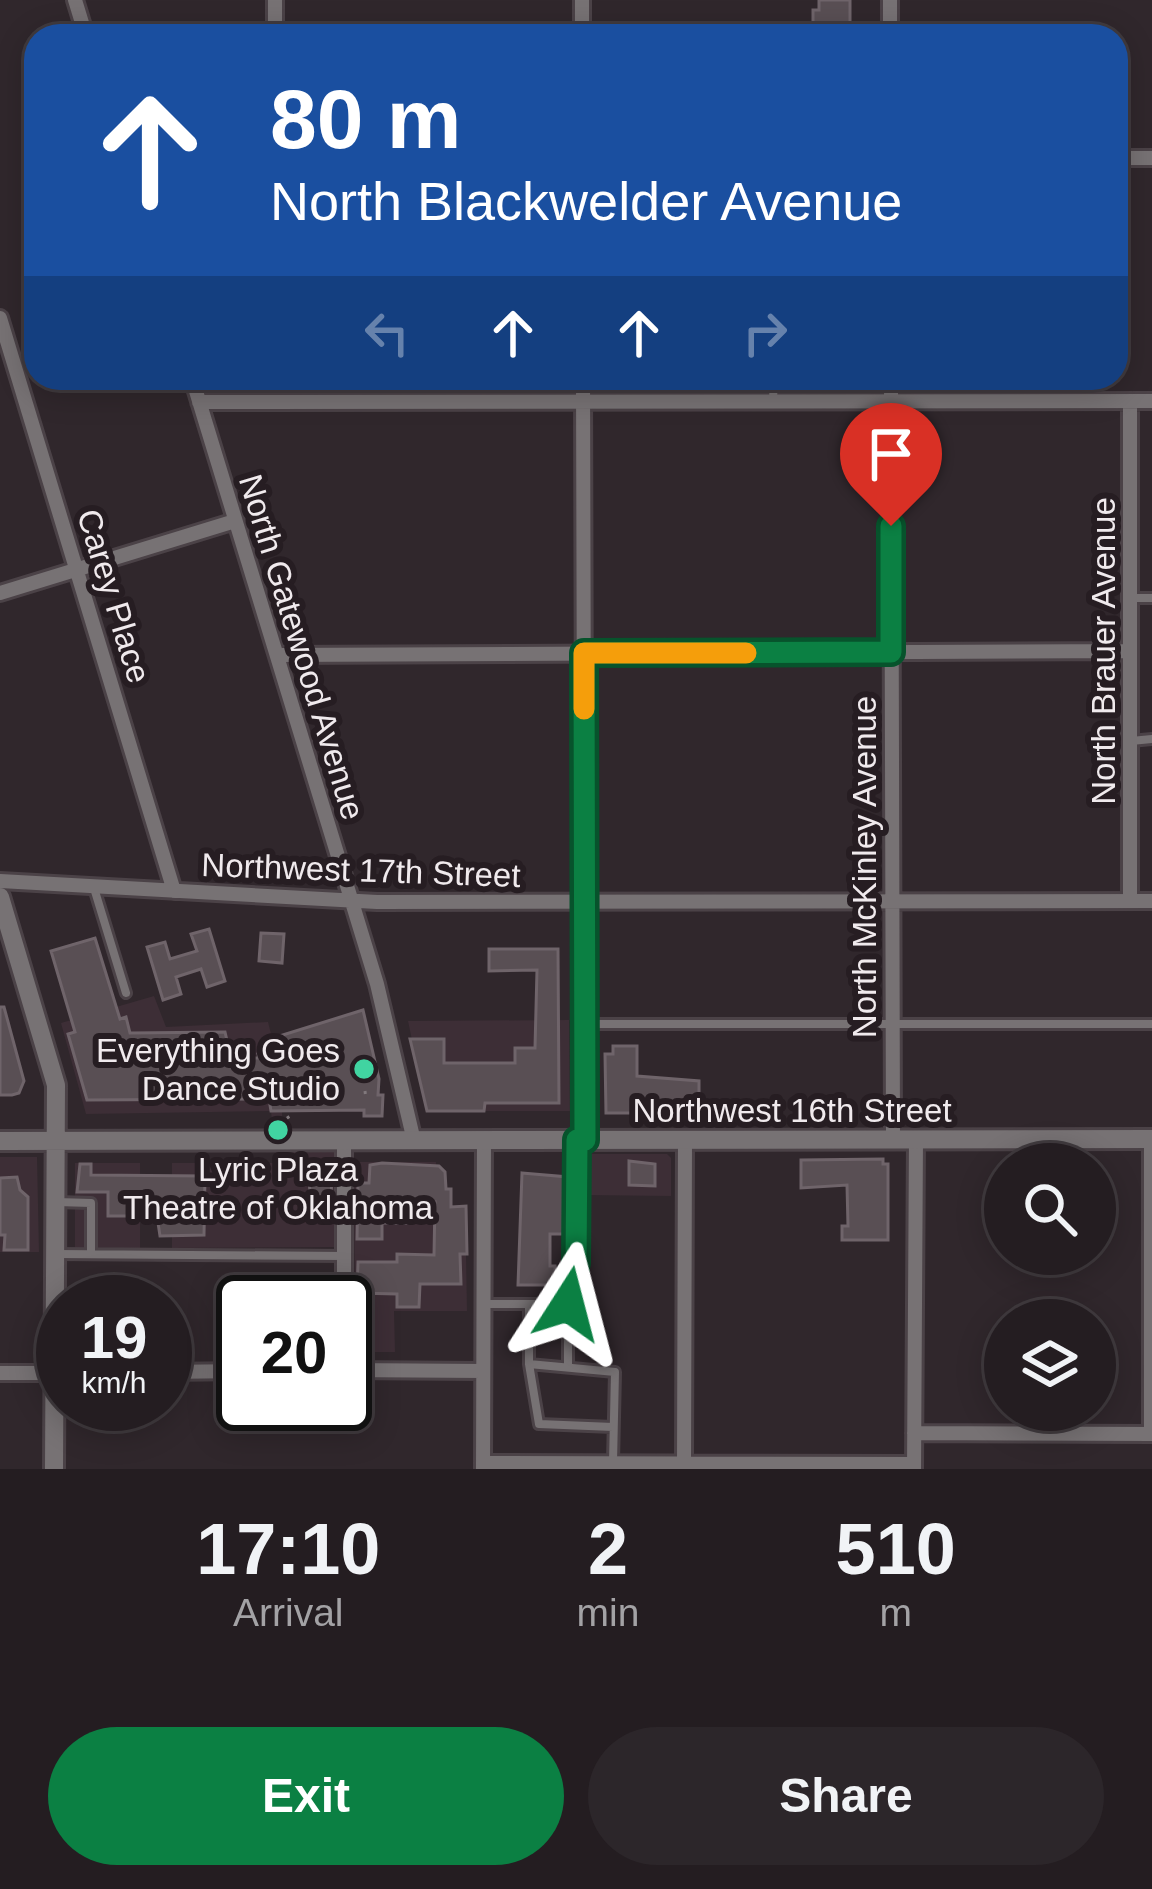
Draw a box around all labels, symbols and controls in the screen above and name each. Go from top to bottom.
icon: ahead [72,72,228,228]
text: 80 m [270,72,461,166]
text: North Blackwelder Avenue [270,171,902,231]
icon: left [354,300,420,366]
icon: ahead [480,300,546,366]
icon: ahead [606,300,672,366]
icon: right [732,300,798,366]
pin [840,403,942,526]
icon: arrive [858,421,924,487]
street label: North Gatewood Avenue [232,470,372,824]
street label: North Brauer Avenue [1085,497,1122,805]
street label: Carey Place [70,505,158,687]
street label: North McKinley Avenue [846,696,883,1038]
street label: Northwest 17th Street [201,846,521,894]
place label: Everything Goes Dance Studio [96,1032,340,1107]
marker: Everything Goes Dance Studio [351,1056,377,1082]
street label: Northwest 16th Street [632,1092,952,1129]
marker: Lyric Plaza Theatre of Oklahoma [265,1117,291,1143]
map controls [984,1143,1116,1431]
button: search [984,1143,1116,1275]
place label: Lyric Plaza Theatre of Oklahoma [123,1151,434,1226]
position arrow [505,1241,631,1367]
speed limit sign: 20 [216,1275,372,1431]
button: layers [984,1299,1116,1431]
text: 19 [81,1304,147,1371]
text: km/h [81,1366,147,1399]
text: 17:10 [196,1509,380,1589]
text: 2 [588,1509,628,1589]
text: 510 [836,1509,956,1589]
text: Arrival [233,1591,344,1634]
text: min [577,1591,639,1634]
text: m [879,1591,912,1634]
button: Exit [48,1727,564,1865]
button: Share [588,1727,1104,1865]

